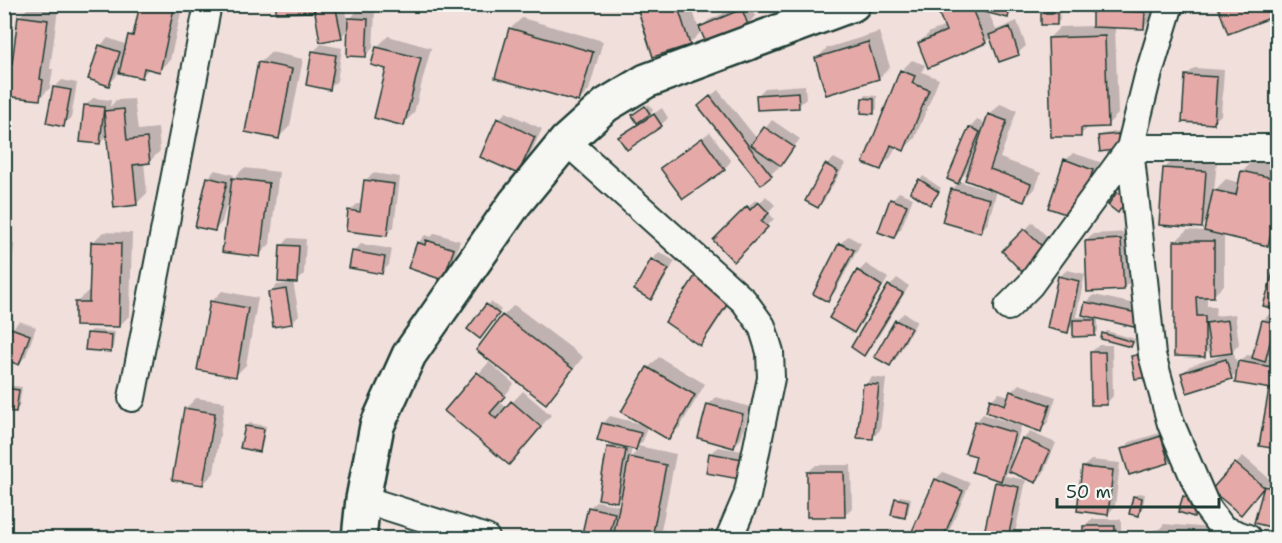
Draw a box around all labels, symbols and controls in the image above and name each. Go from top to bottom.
scale bar [1057,471,1219,509]
text: 50 m [1066,480,1111,504]

